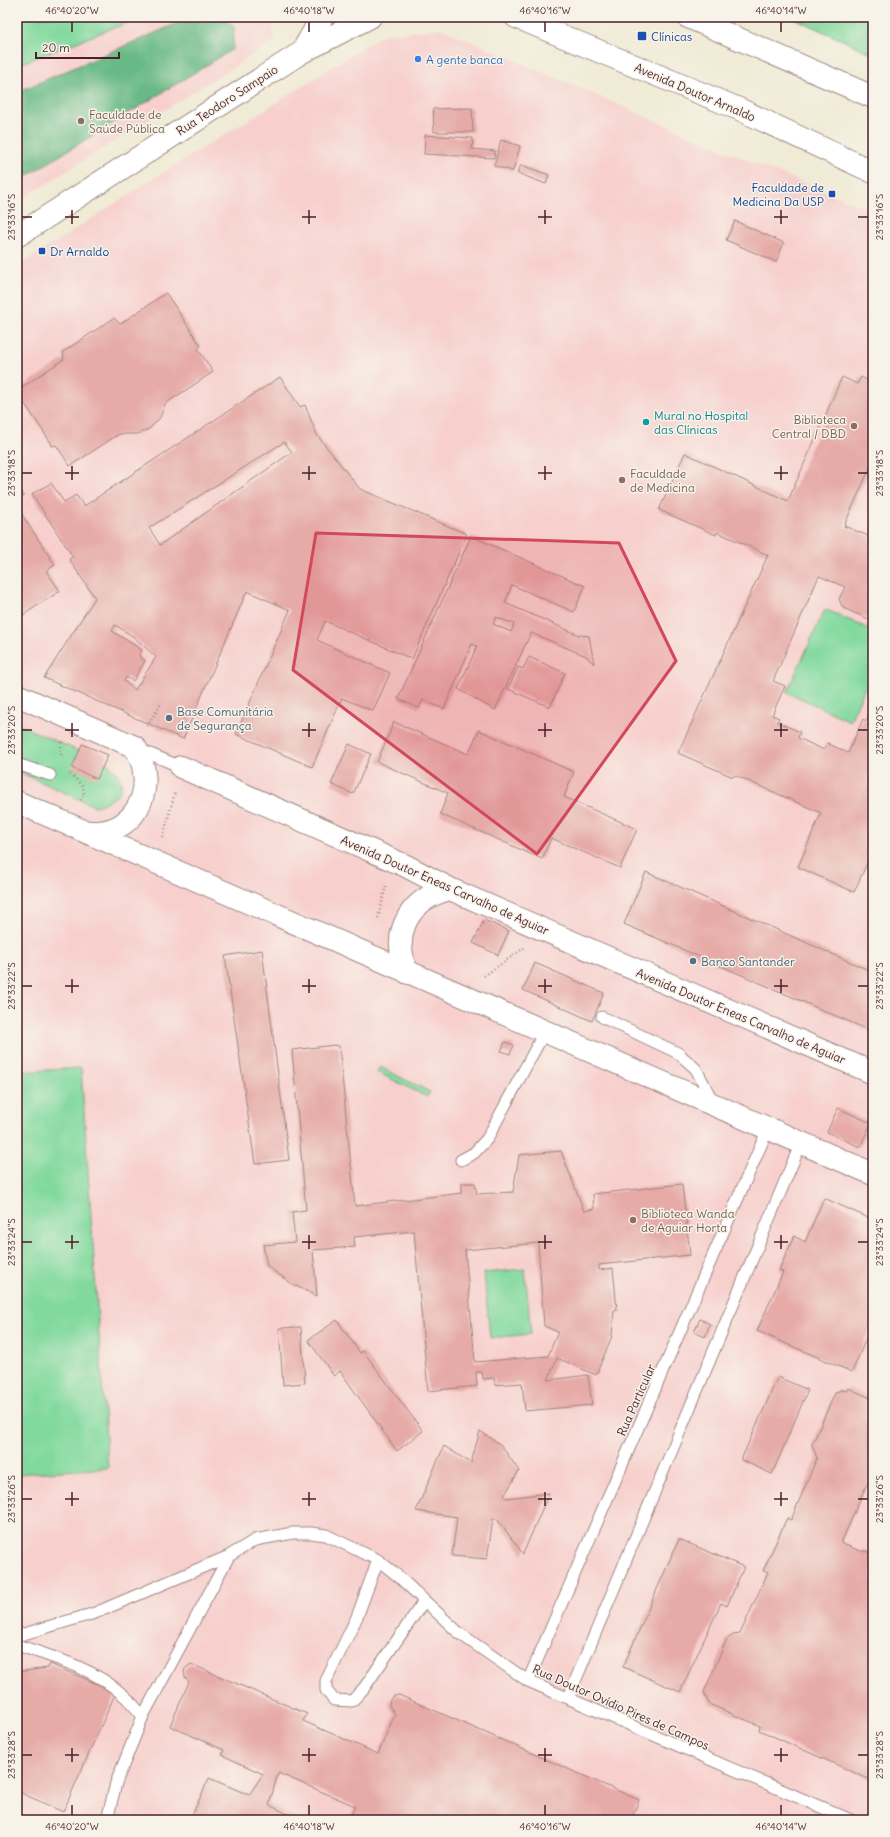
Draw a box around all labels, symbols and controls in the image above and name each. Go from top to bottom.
text: 46°40'20"W [45,4,99,17]
text: 46°40'18"W [283,4,335,17]
text: 46°40'16"W [519,4,571,17]
text: 46°40'14"W [755,4,807,17]
place label: Clínicas [651,29,692,44]
marker: Clínicas [636,30,648,42]
scale bar [36,34,119,60]
text: 20 m [42,40,70,55]
place label: A gente banca [426,52,503,67]
marker: A gente banca [413,54,423,64]
street label: Avenida Doutor Arnaldo [632,60,758,124]
street label: Rua Teodoro Sampaio [173,61,281,138]
place label: Faculdade de Saúde Pública [89,107,165,136]
marker: Faculdade de Saúde Pública [76,116,86,126]
place label: Faculdade de Medicina Da USP [732,180,824,209]
marker: Faculdade de Medicina Da USP [827,189,837,199]
text: 23°33'16"S [5,193,18,240]
text: 23°33'16"S [873,193,886,240]
place label: Dr Arnaldo [50,244,109,259]
marker: Dr Arnaldo [37,246,47,256]
place label: Mural no Hospital das Clínicas [654,408,748,437]
place label: Biblioteca Central / DBD [772,412,846,441]
marker: Mural no Hospital das Clínicas [641,417,651,427]
marker: Biblioteca Central / DBD [849,421,859,431]
text: 23°33'18"S [5,449,18,496]
text: 23°33'18"S [873,449,886,496]
place label: Faculdade de Medicina [630,466,695,495]
marker: Faculdade de Medicina [617,475,627,485]
place label: Base Comunitária de Segurança [177,704,274,733]
text: 23°33'20"S [5,705,18,754]
text: 23°33'20"S [873,705,886,754]
marker: Base Comunitária de Segurança [164,713,174,723]
street label: Avenida Doutor Eneas Carvalho de Aguiar [339,832,551,938]
place label: Banco Santander [701,954,795,969]
marker: Banco Santander [688,956,698,966]
text: 23°33'22"S [5,962,18,1010]
text: 23°33'22"S [873,962,886,1010]
street label: Avenida Doutor Eneas Carvalho de Aguiar [634,965,848,1067]
place label: Biblioteca Wanda de Aguiar Horta [641,1206,735,1235]
marker: Biblioteca Wanda de Aguiar Horta [628,1215,638,1225]
text: 23°33'24"S [5,1218,18,1266]
text: 23°33'24"S [873,1218,886,1266]
street label: Rua Particular [613,1362,659,1438]
text: 23°33'26"S [5,1475,18,1523]
text: 23°33'26"S [873,1475,886,1523]
street label: Rua Doutor Ovídio Pires de Campos [530,1661,712,1753]
text: 23°33'28"S [5,1731,18,1779]
text: 23°33'28"S [873,1731,886,1779]
text: 46°40'20"W [45,1820,99,1833]
text: 46°40'18"W [283,1820,335,1833]
text: 46°40'16"W [519,1820,571,1833]
text: 46°40'14"W [755,1820,807,1833]

